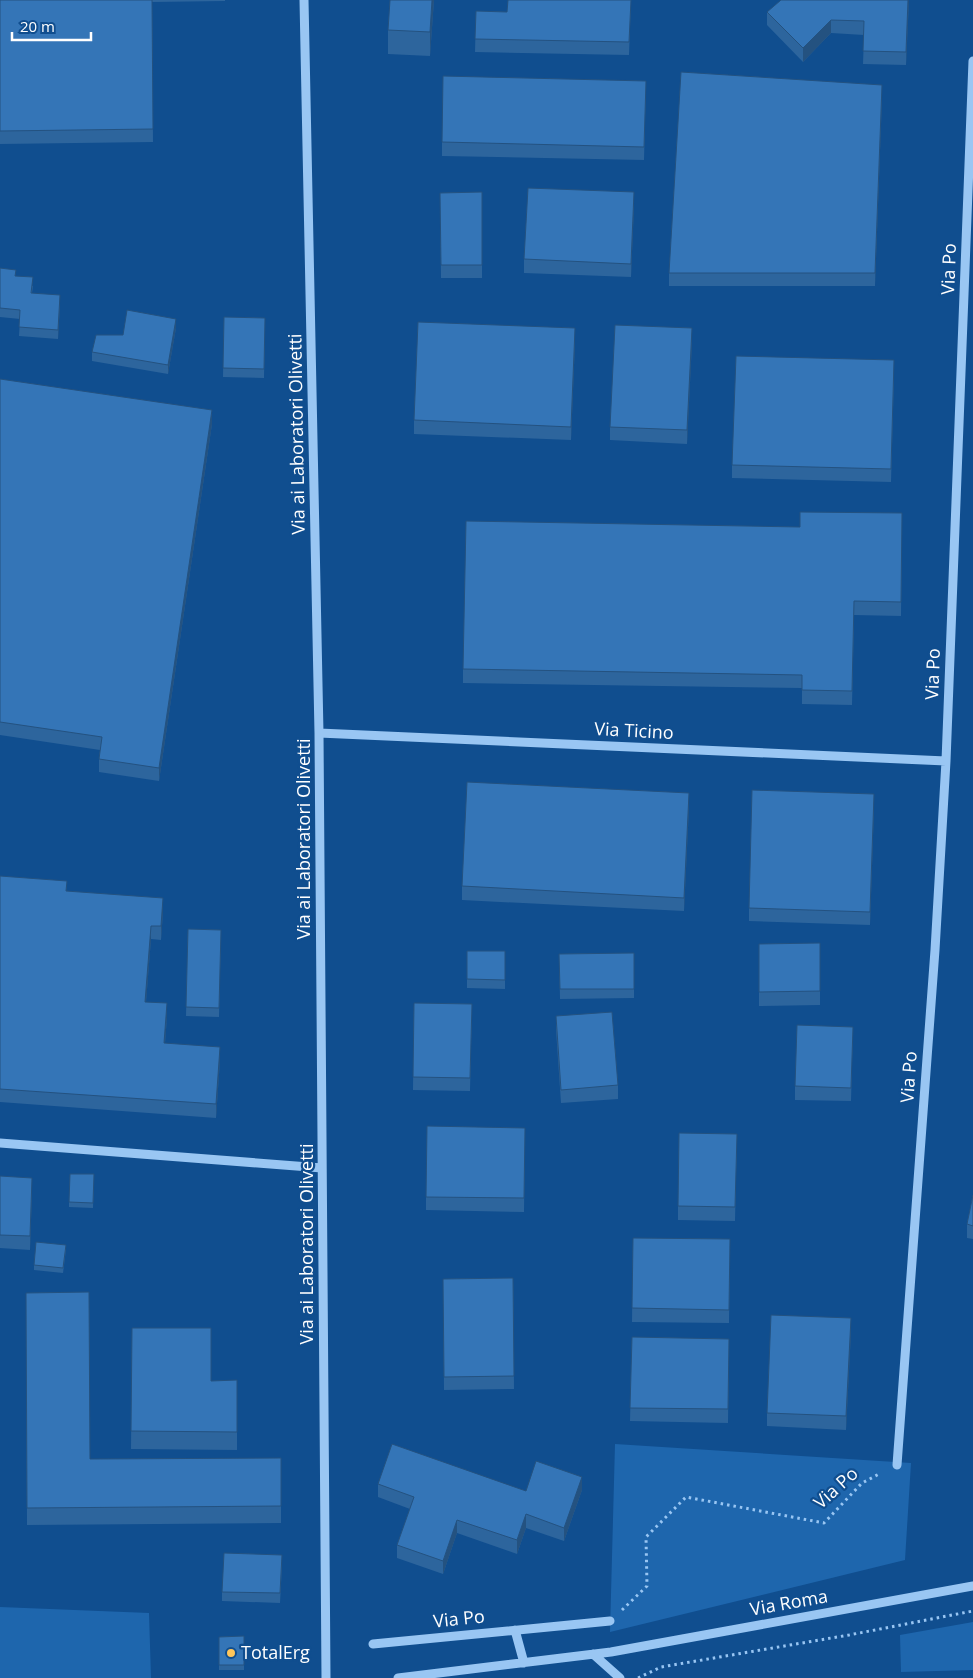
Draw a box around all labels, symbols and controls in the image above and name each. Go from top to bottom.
scale bar [12,10,91,42]
text: 20 m [20,16,55,36]
street label: Via Po [935,243,961,295]
street label: Via ai Laboratori Olivetti [282,333,310,535]
street label: Via Po [919,648,945,700]
street label: Via Ticino [594,716,674,744]
street label: Via ai Laboratori Olivetti [291,738,315,940]
street label: Via Po [894,1050,922,1104]
street label: Via ai Laboratori Olivetti [294,1143,318,1345]
street label: Via Po [808,1461,863,1513]
street label: Via Roma [748,1583,830,1621]
street label: Via Po [432,1603,486,1633]
place label: TotalErg [241,1640,310,1664]
marker: TotalErg [225,1647,237,1659]

